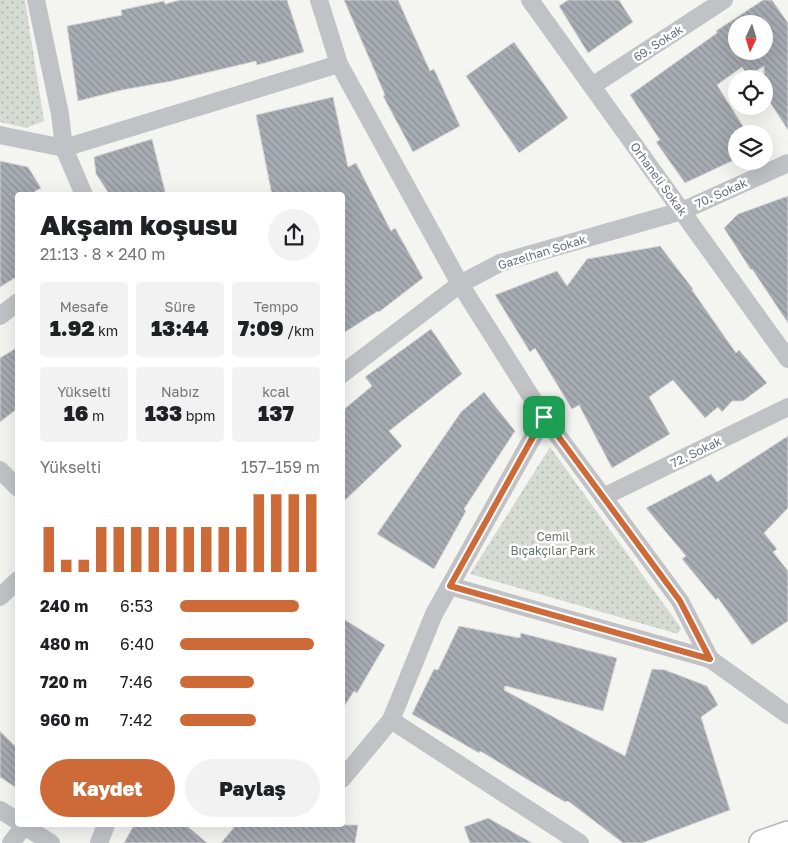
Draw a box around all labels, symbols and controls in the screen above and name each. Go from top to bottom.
north arrow [728,15,772,60]
map controls [728,15,773,170]
street label: 69. Sokak [630,21,686,65]
button: locate [728,70,773,115]
button: layers [728,125,773,170]
street label: Orhaneli Sokak [627,139,691,219]
street label: 70. Sokak [693,175,750,211]
text: Akşam koşusu [40,208,238,241]
button: share [268,209,320,261]
street label: Gazelhan Sokak [496,231,588,273]
text: 21:13 · 8 × 240 m [40,244,165,264]
text: Mesafe [60,298,108,315]
text: Süre [165,298,195,315]
text: Tempo [254,298,298,315]
text: 1.92 [50,315,94,341]
text: 13:44 [151,315,209,341]
text: 7:09 [238,315,284,341]
text: km [94,322,118,339]
text: /km [284,322,314,339]
text: Yükselti [57,383,111,400]
text: Nabız [161,383,199,400]
text: kcal [262,383,290,400]
pin [523,396,565,438]
text: 16 [64,400,88,426]
text: 133 [145,400,182,426]
text: 137 [258,400,294,426]
icon: arrive [530,403,558,431]
text: m [88,407,104,424]
text: bpm [182,407,215,424]
street label: 72. Sokak [668,433,724,471]
text: Yükselti [40,457,101,477]
text: 157–159 m [241,457,320,477]
park label: Cemil Bıçakçılar Park [510,529,596,558]
text: 240 m [40,596,88,616]
text: 6:53 [120,596,153,616]
text: 480 m [40,634,89,654]
text: 6:40 [120,634,154,654]
text: 720 m [40,672,87,692]
text: 7:46 [120,672,153,692]
text: 960 m [40,710,89,730]
text: 7:42 [120,710,152,730]
button: Kaydet [40,759,175,817]
button: Paylaş [185,759,320,817]

